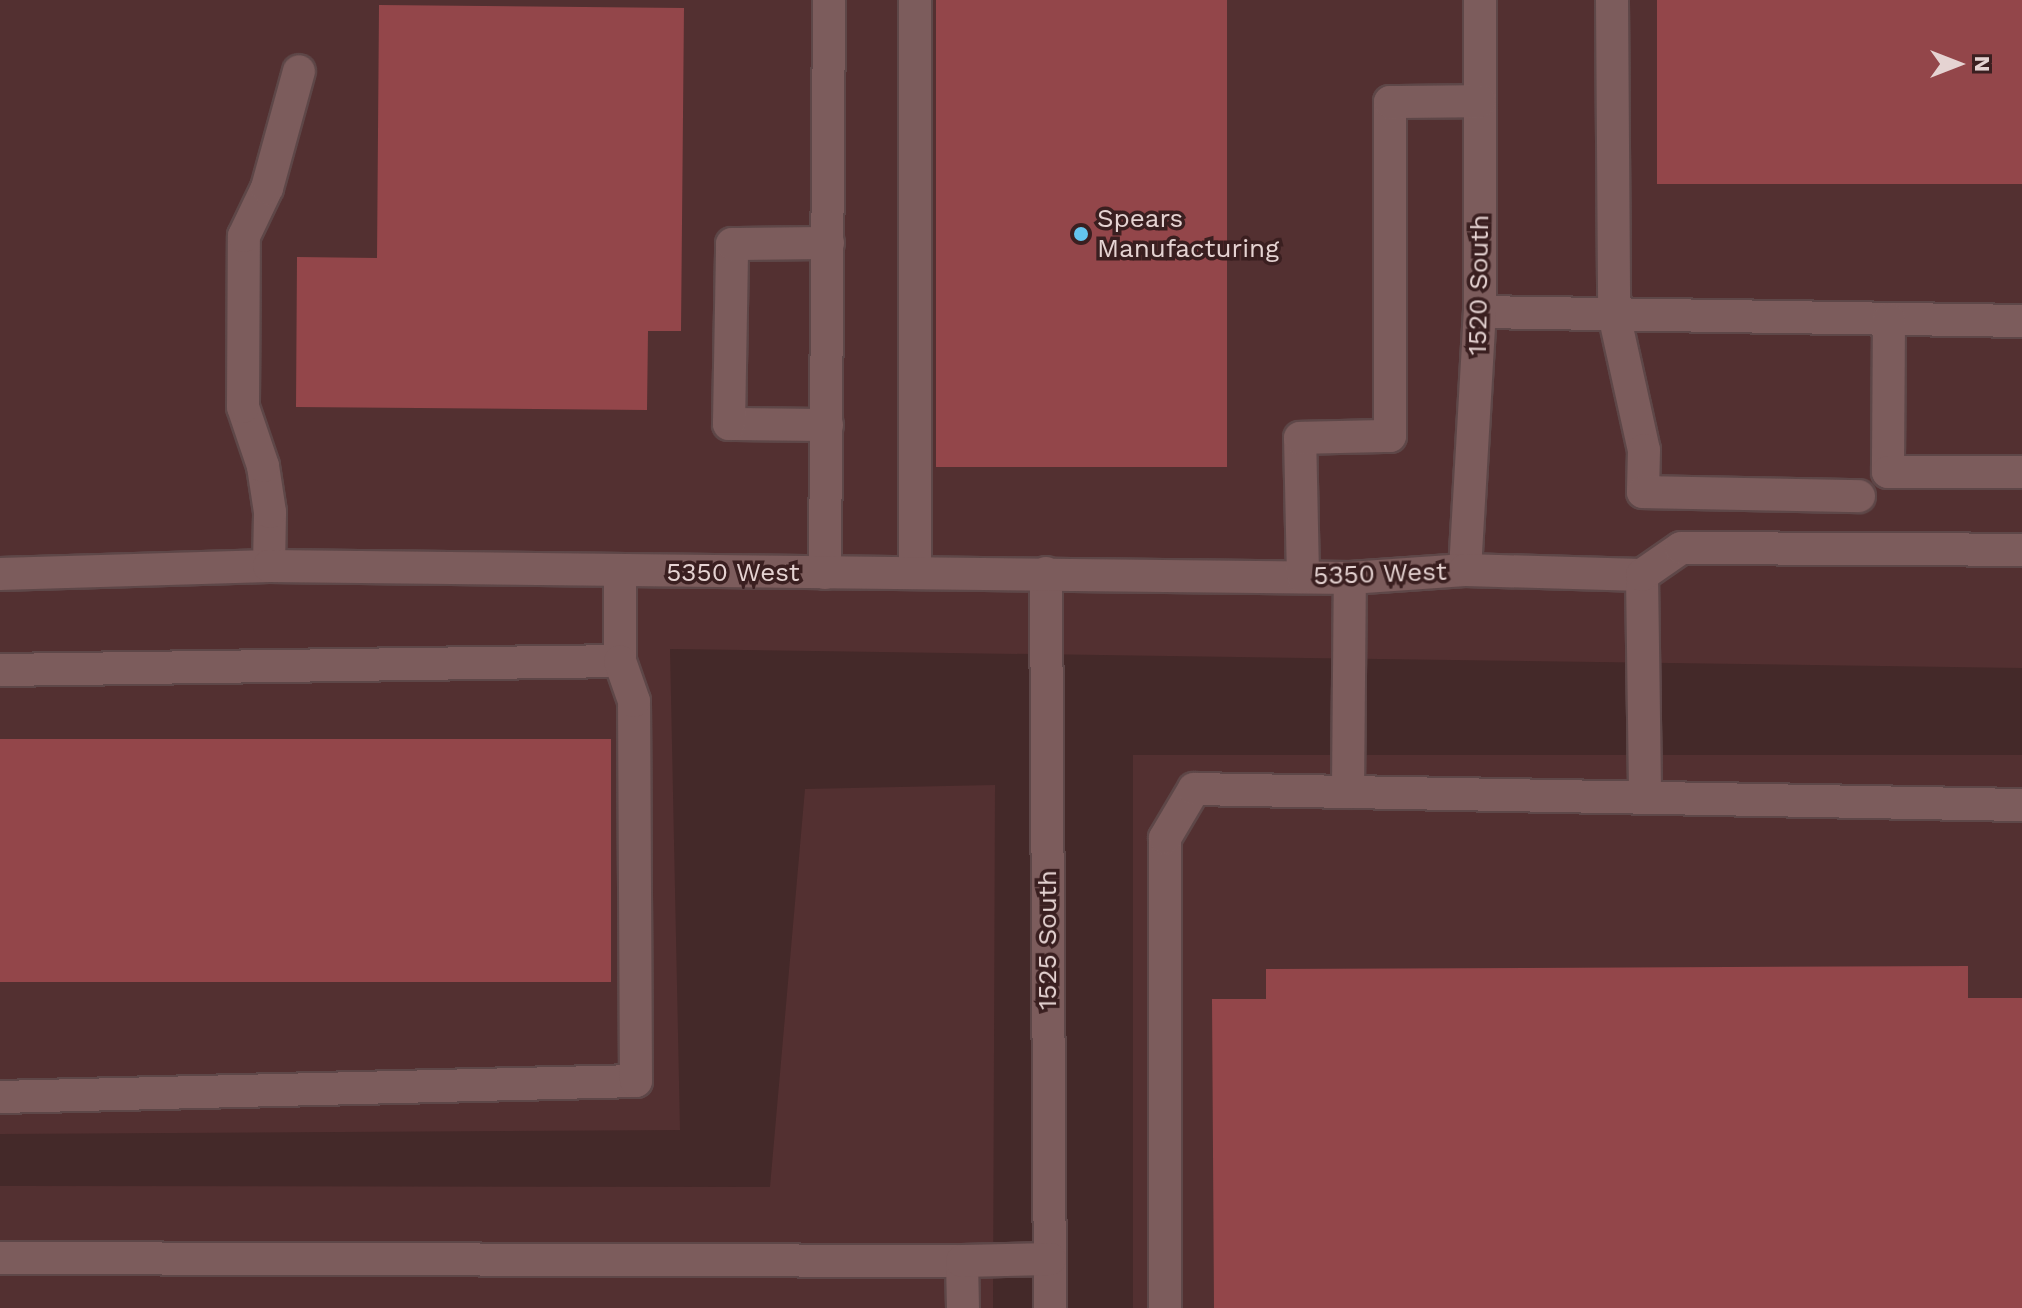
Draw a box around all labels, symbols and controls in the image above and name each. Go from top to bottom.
north arrow [1918,24,1998,104]
text: N [1970,56,1995,72]
place label: Spears Manufacturing [1097,203,1279,264]
street label: 1520 South [1462,214,1496,356]
marker: Spears Manufacturing [1072,225,1090,243]
street label: 5350 West [1312,556,1448,592]
street label: 5350 West [666,557,800,589]
street label: 1525 South [1032,870,1064,1010]

